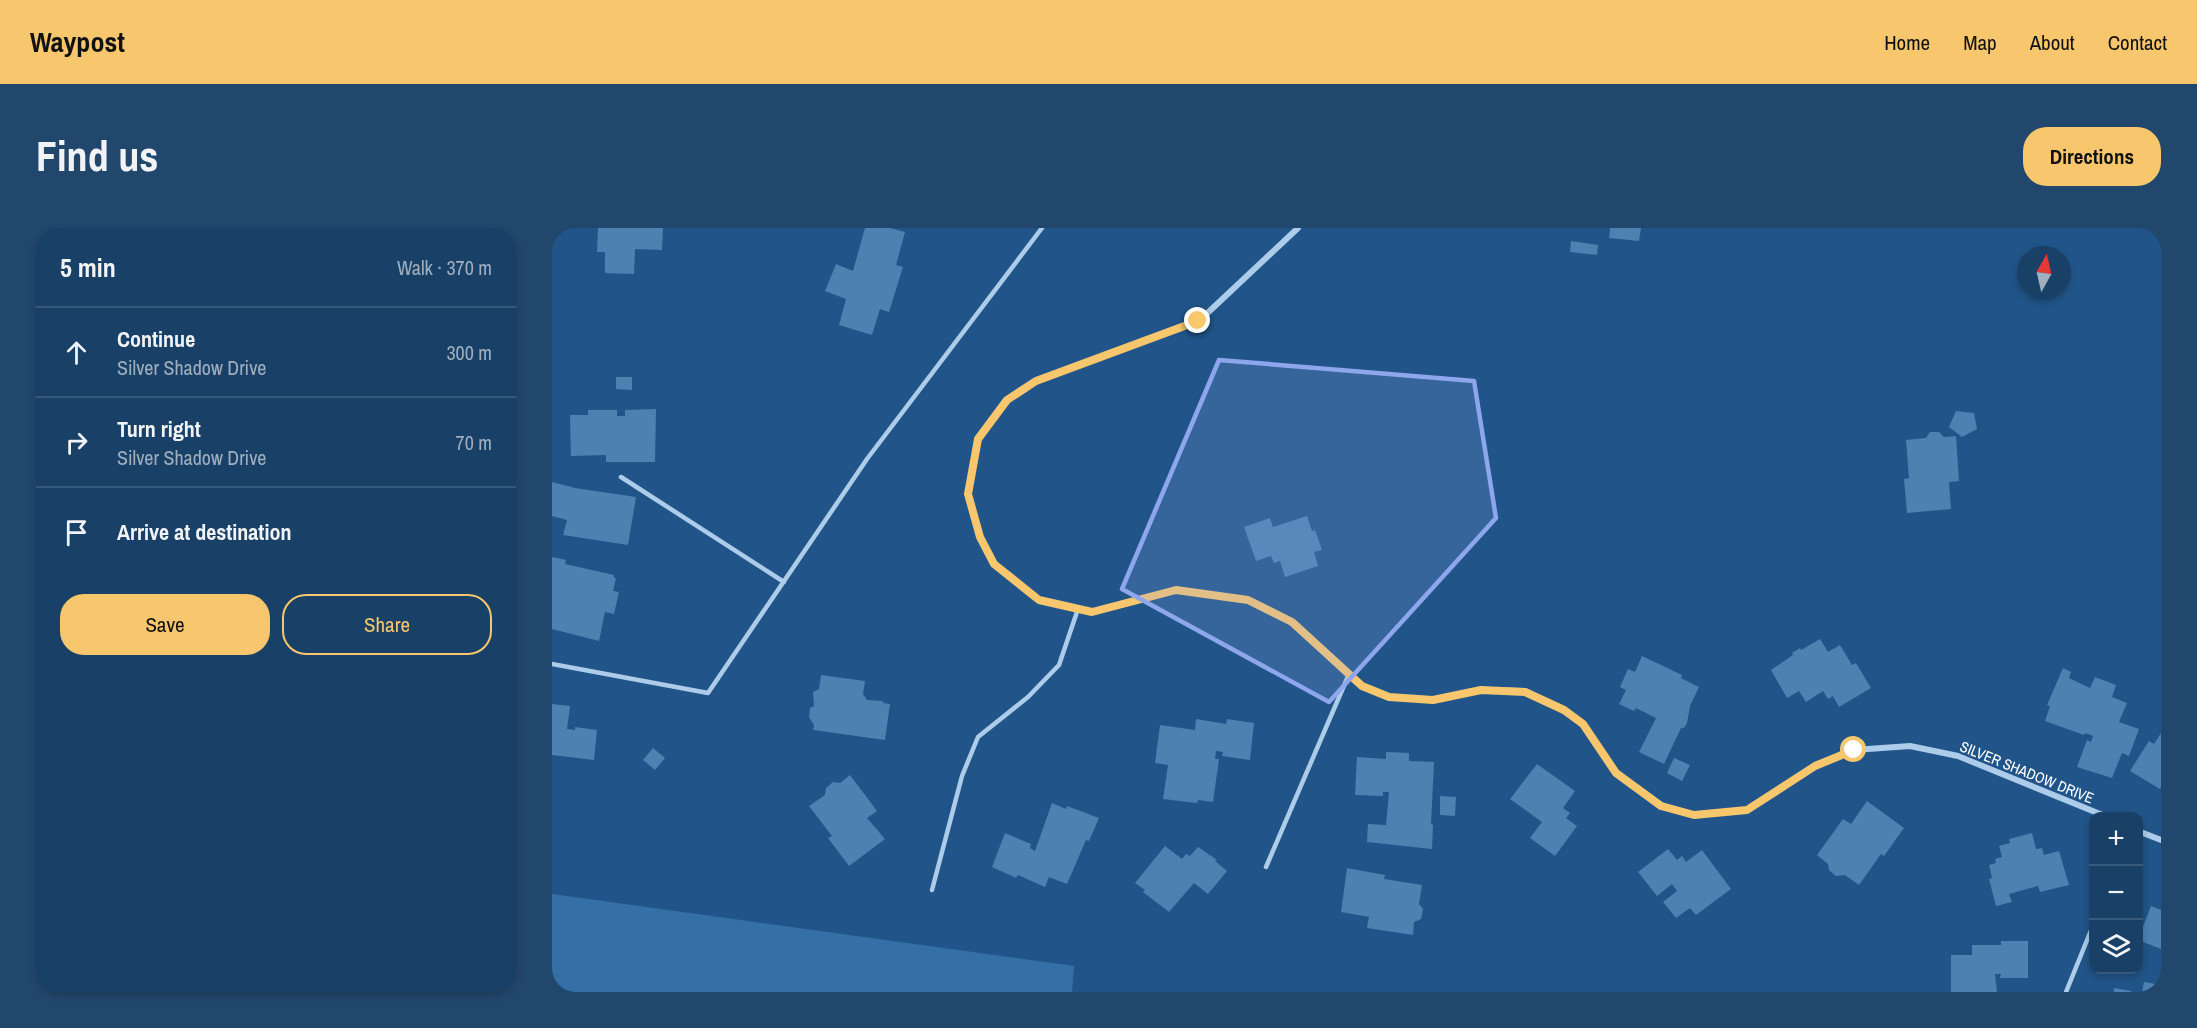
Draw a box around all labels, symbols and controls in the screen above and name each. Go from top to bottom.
text: Waypost [30,23,125,61]
text: Home [1884,28,1930,57]
text: Map [1963,28,1997,57]
text: About [2030,28,2075,57]
text: Contact [2108,28,2167,57]
button: Directions [2023,127,2161,186]
text: Find us [36,128,158,184]
north arrow [2017,246,2071,300]
text: 5 min [60,250,116,285]
text: Walk · 370 m [397,254,492,281]
route end [1184,307,1210,333]
text: Continue [117,324,195,354]
icon: ahead [60,336,93,369]
text: 300 m [446,339,492,366]
text: Silver Shadow Drive [117,354,266,381]
text: Turn right [117,414,201,444]
icon: right [60,426,93,459]
text: 70 m [456,429,492,456]
text: Silver Shadow Drive [117,444,266,471]
icon: arrive [60,516,93,549]
text: Arrive at destination [117,517,291,547]
button: Save [60,594,270,655]
button: Share [282,594,492,655]
route start [1840,736,1866,762]
street label: SILVER SHADOW DRIVE [1957,736,2097,808]
map controls [2089,812,2143,974]
button: + [2089,812,2143,866]
button: − [2089,866,2143,920]
button: layers [2089,920,2143,974]

